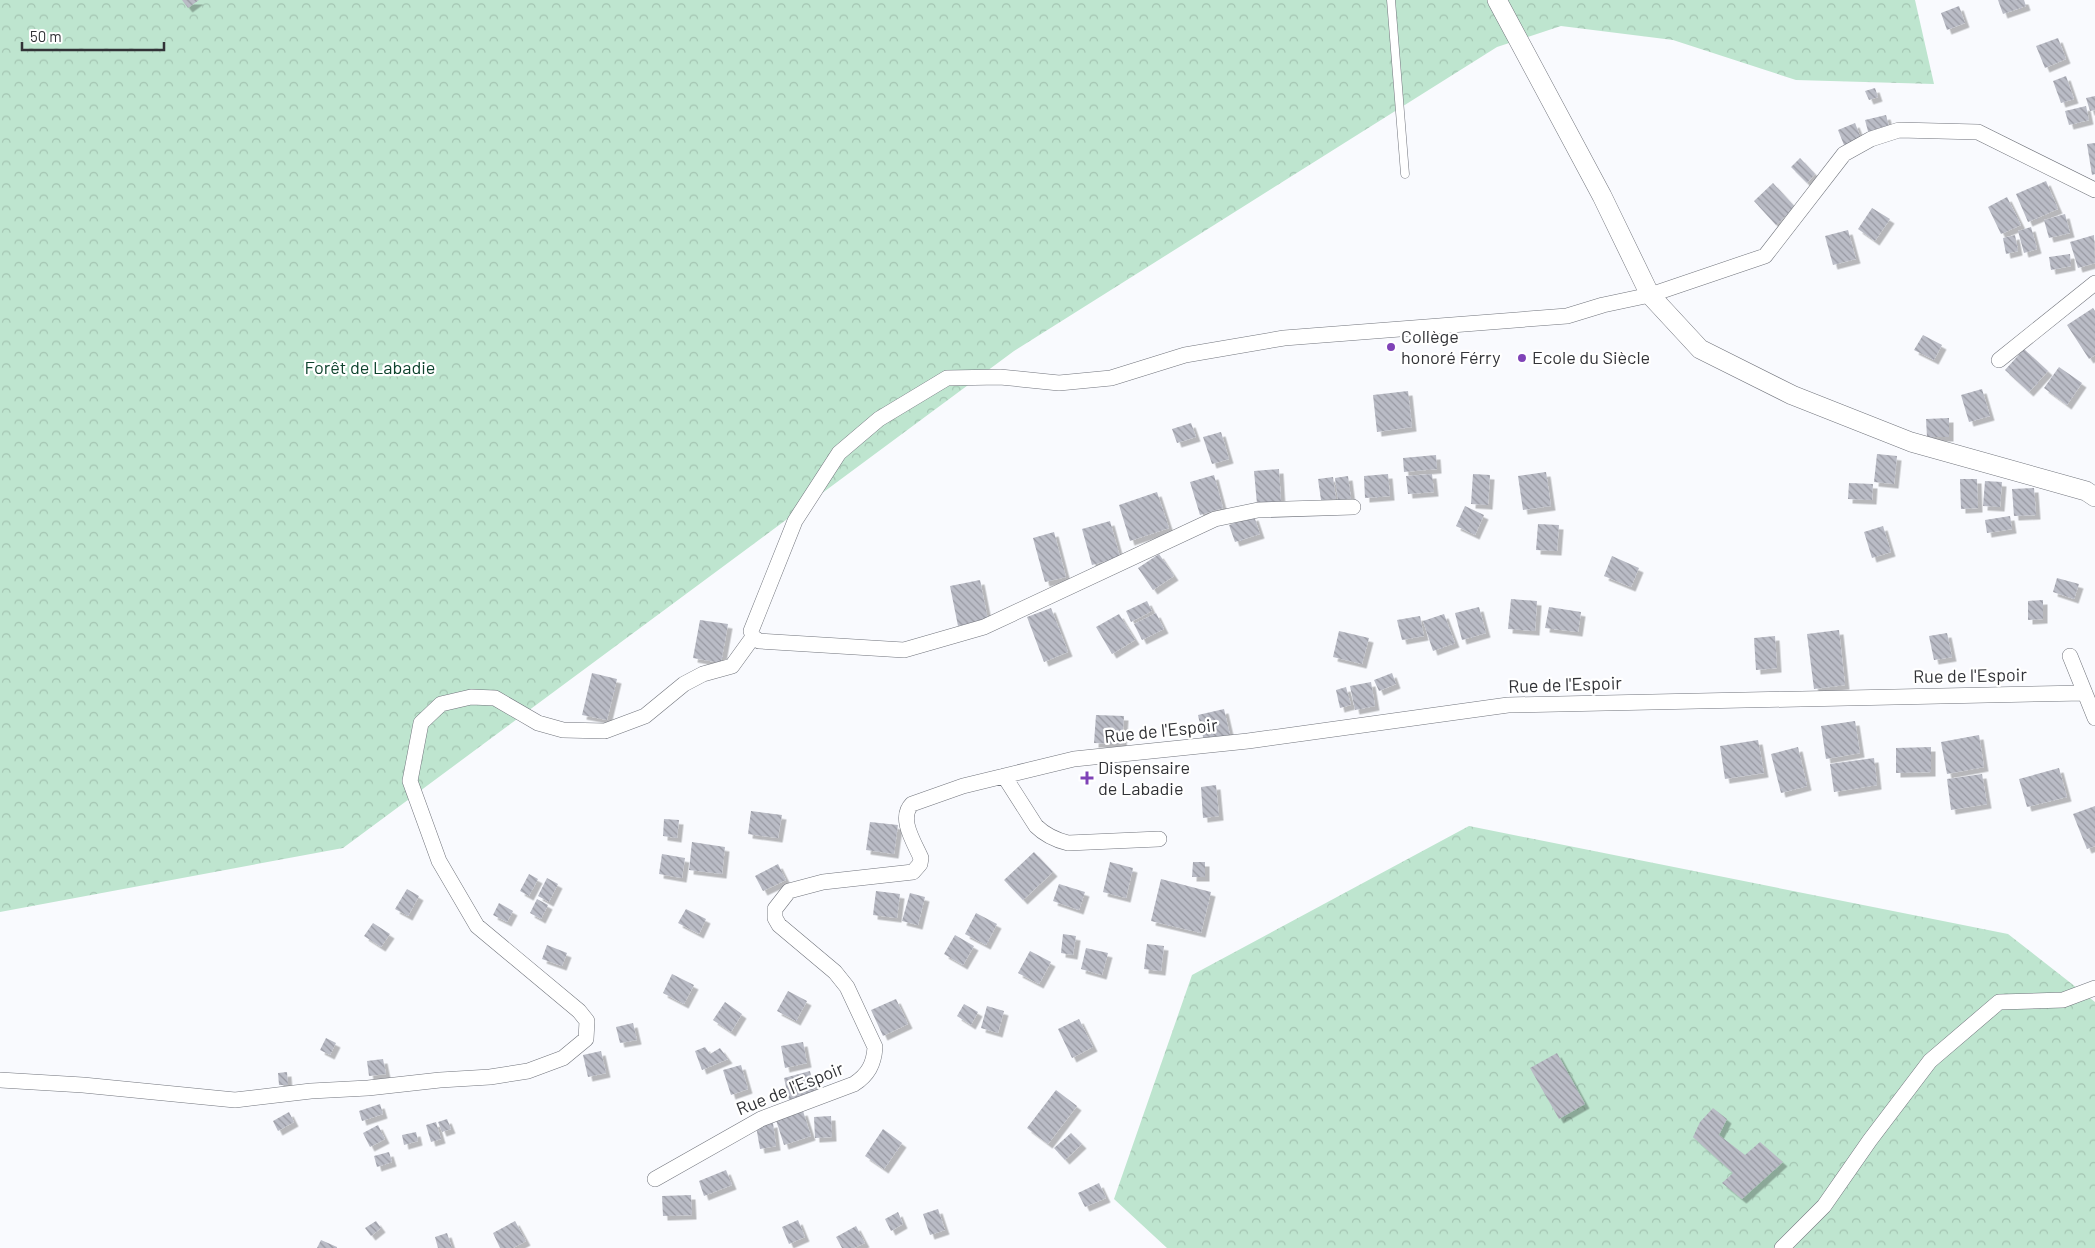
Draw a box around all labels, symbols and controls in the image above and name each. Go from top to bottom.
scale bar [22,20,165,52]
text: 50 m [30,27,62,45]
place label: Collège honoré Férry [1401,325,1500,368]
marker: Collège honoré Férry [1385,341,1397,353]
place label: Ecole du Siècle [1532,346,1650,368]
marker: Ecole du Siècle [1516,352,1528,364]
park label: Forêt de Labadie [305,356,435,378]
street label: Rue de l'Espoir [1913,663,2027,687]
street label: Rue de l'Espoir [1508,671,1623,697]
street label: Rue de l'Espoir [1103,713,1219,747]
place label: Dispensaire de Labadie [1098,756,1190,799]
marker: Dispensaire de Labadie [1080,771,1094,785]
street label: Rue de l'Espoir [733,1056,847,1120]

